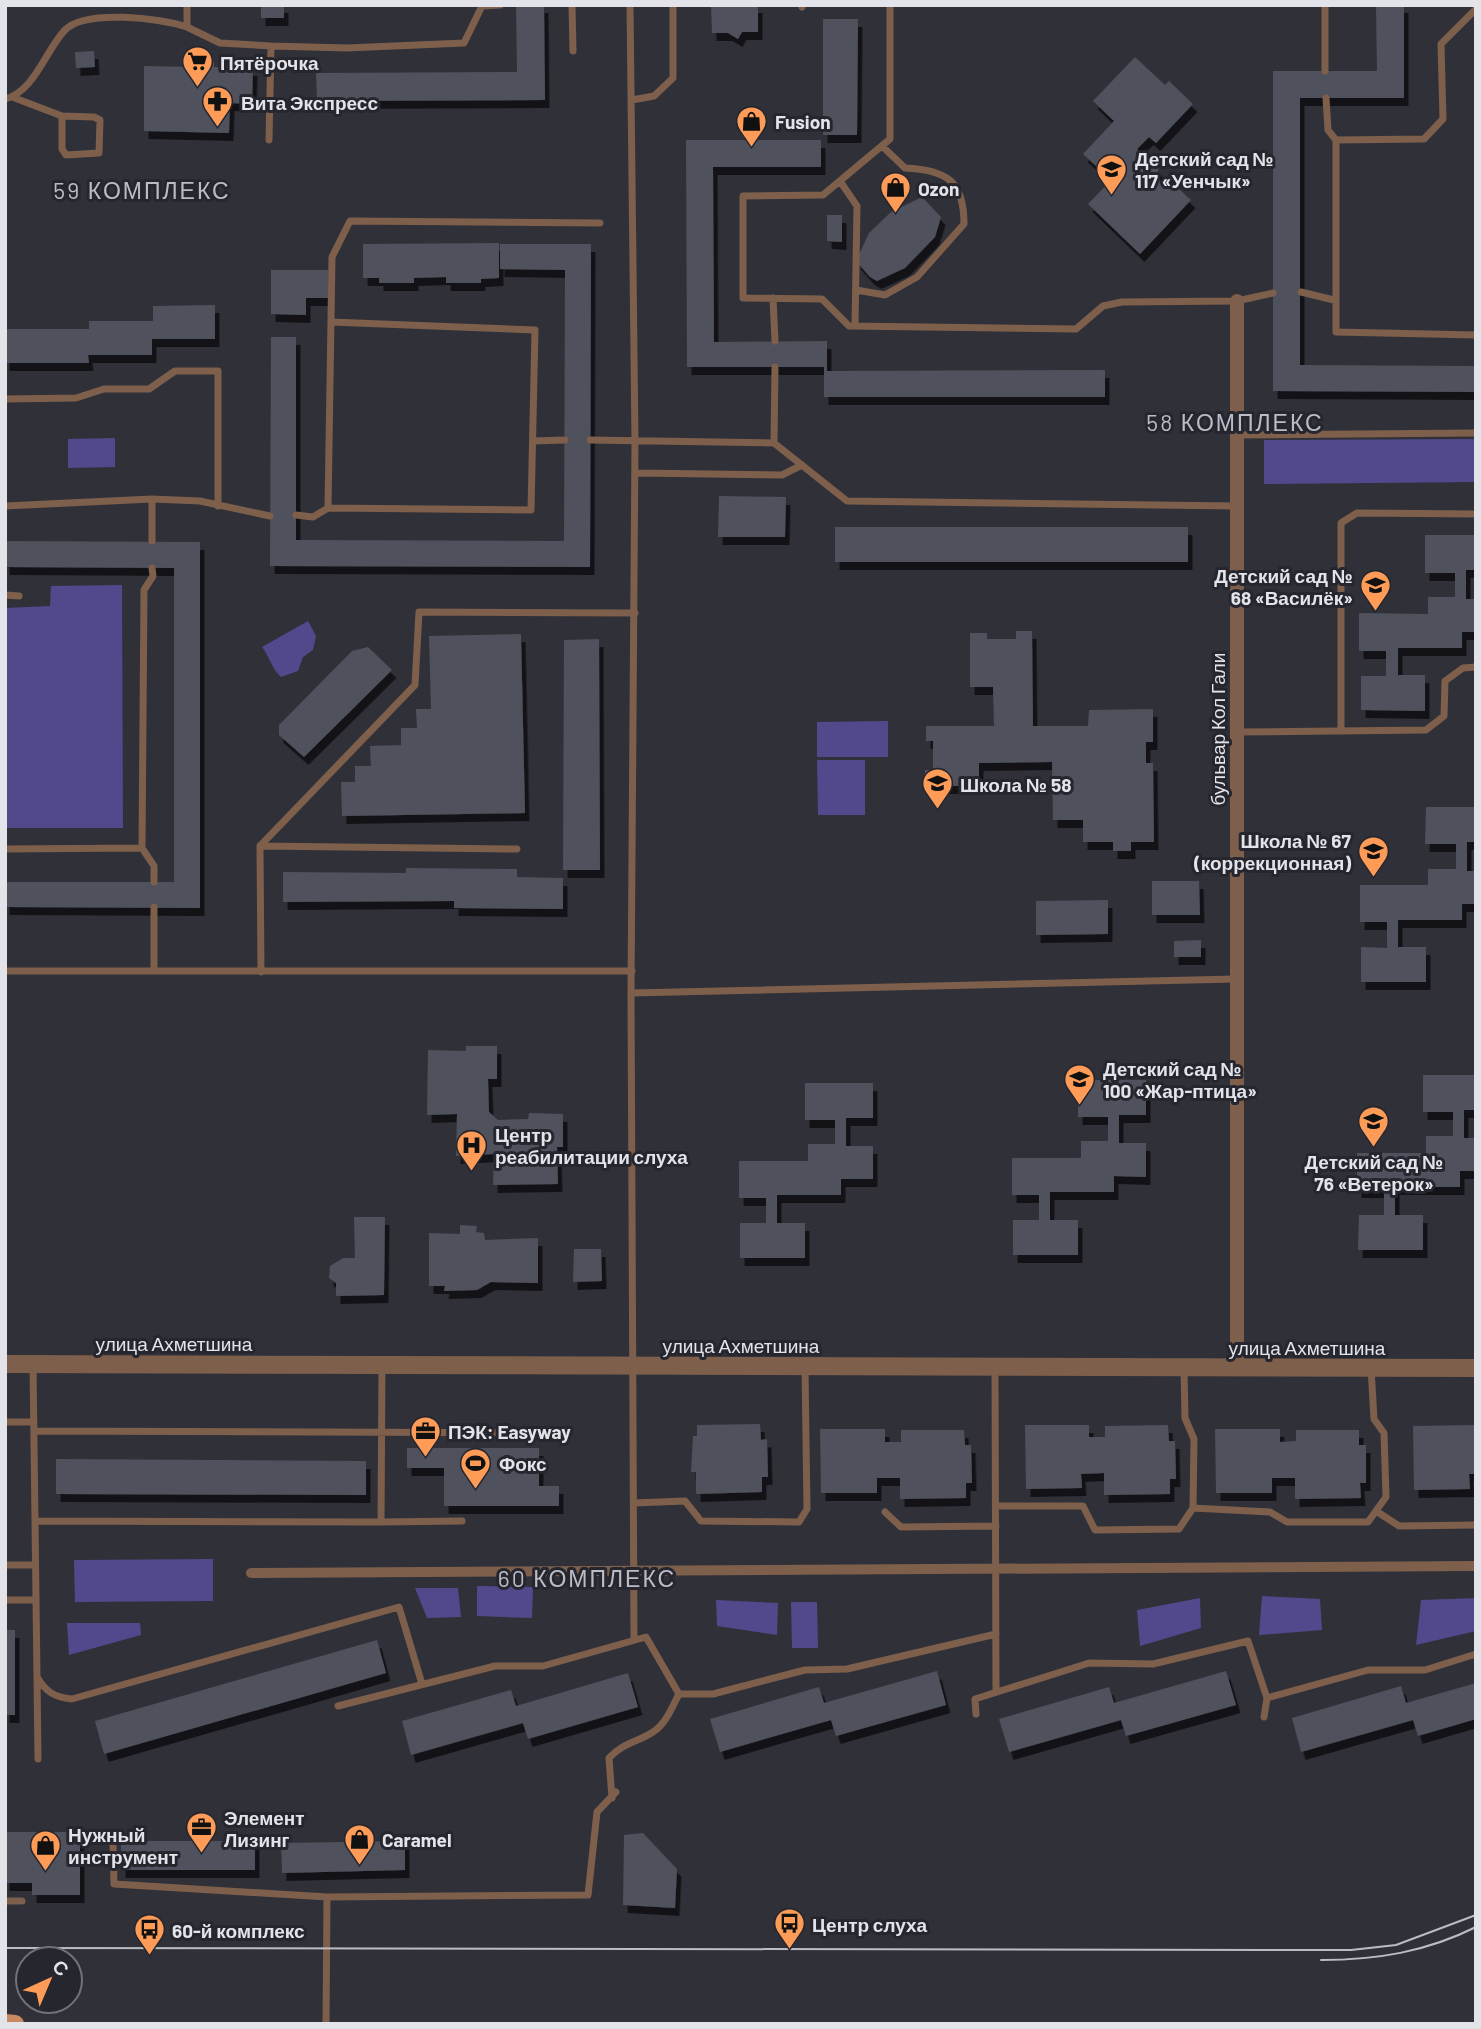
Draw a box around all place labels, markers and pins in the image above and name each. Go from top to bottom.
supermarket icon: Пятёрочка [180,45,214,89]
place label: Пятёрочка [220,51,319,74]
pharmacy icon: Вита Экспресс [201,85,235,129]
place label: Вита Экспресс [241,91,378,114]
shop icon: Fusion [735,104,769,148]
place label: Fusion [775,110,831,133]
place label: Детский сад № 117 «Уенчык» [1135,147,1274,192]
school or university icon: Детский сад № 117 «Уенчык» [1095,152,1129,196]
shop icon: Ozon [878,171,912,215]
place label: Ozon [918,177,960,200]
place label: Детский сад № 68 «Василёк» [1214,564,1353,609]
school or university icon: Детский сад № 68 «Василёк» [1359,569,1393,613]
school or university icon: Школа № 58 [920,767,954,811]
place label: Школа № 58 [960,773,1071,796]
place label: Школа № 67 (коррекционная) [1193,829,1352,874]
school or university icon: Школа № 67 (коррекционная) [1357,834,1391,878]
place label: Детский сад № 100 «Жар-птица» [1103,1057,1257,1102]
school or university icon: Детский сад № 100 «Жар-птица» [1063,1062,1097,1106]
school or university icon: Детский сад № 76 «Ветерок» [1357,1105,1391,1149]
place label: Центр реабилитации слуха [495,1123,688,1168]
hospital icon: Центр реабилитации слуха [455,1128,489,1172]
place label: Детский сад № 76 «Ветерок» [1305,1150,1443,1195]
office icon: ПЭК: Easyway [408,1414,442,1458]
place label: ПЭК: Easyway [448,1420,571,1443]
sports icon: Фокс [459,1446,493,1490]
place label: Фокс [499,1452,547,1475]
place label: Элемент Лизинг [224,1806,305,1851]
office icon: Элемент Лизинг [184,1811,218,1855]
shop icon: Caramel [342,1822,376,1866]
place label: Нужный инструмент [68,1823,178,1868]
shop icon: Нужный инструмент [28,1828,62,1872]
place label: Caramel [382,1828,452,1851]
bus stop icon: Центр слуха [772,1907,806,1951]
bus stop icon: 60-й комплекс [132,1913,166,1957]
place label: Центр слуха [812,1913,928,1936]
place label: 60-й комплекс [172,1919,305,1942]

